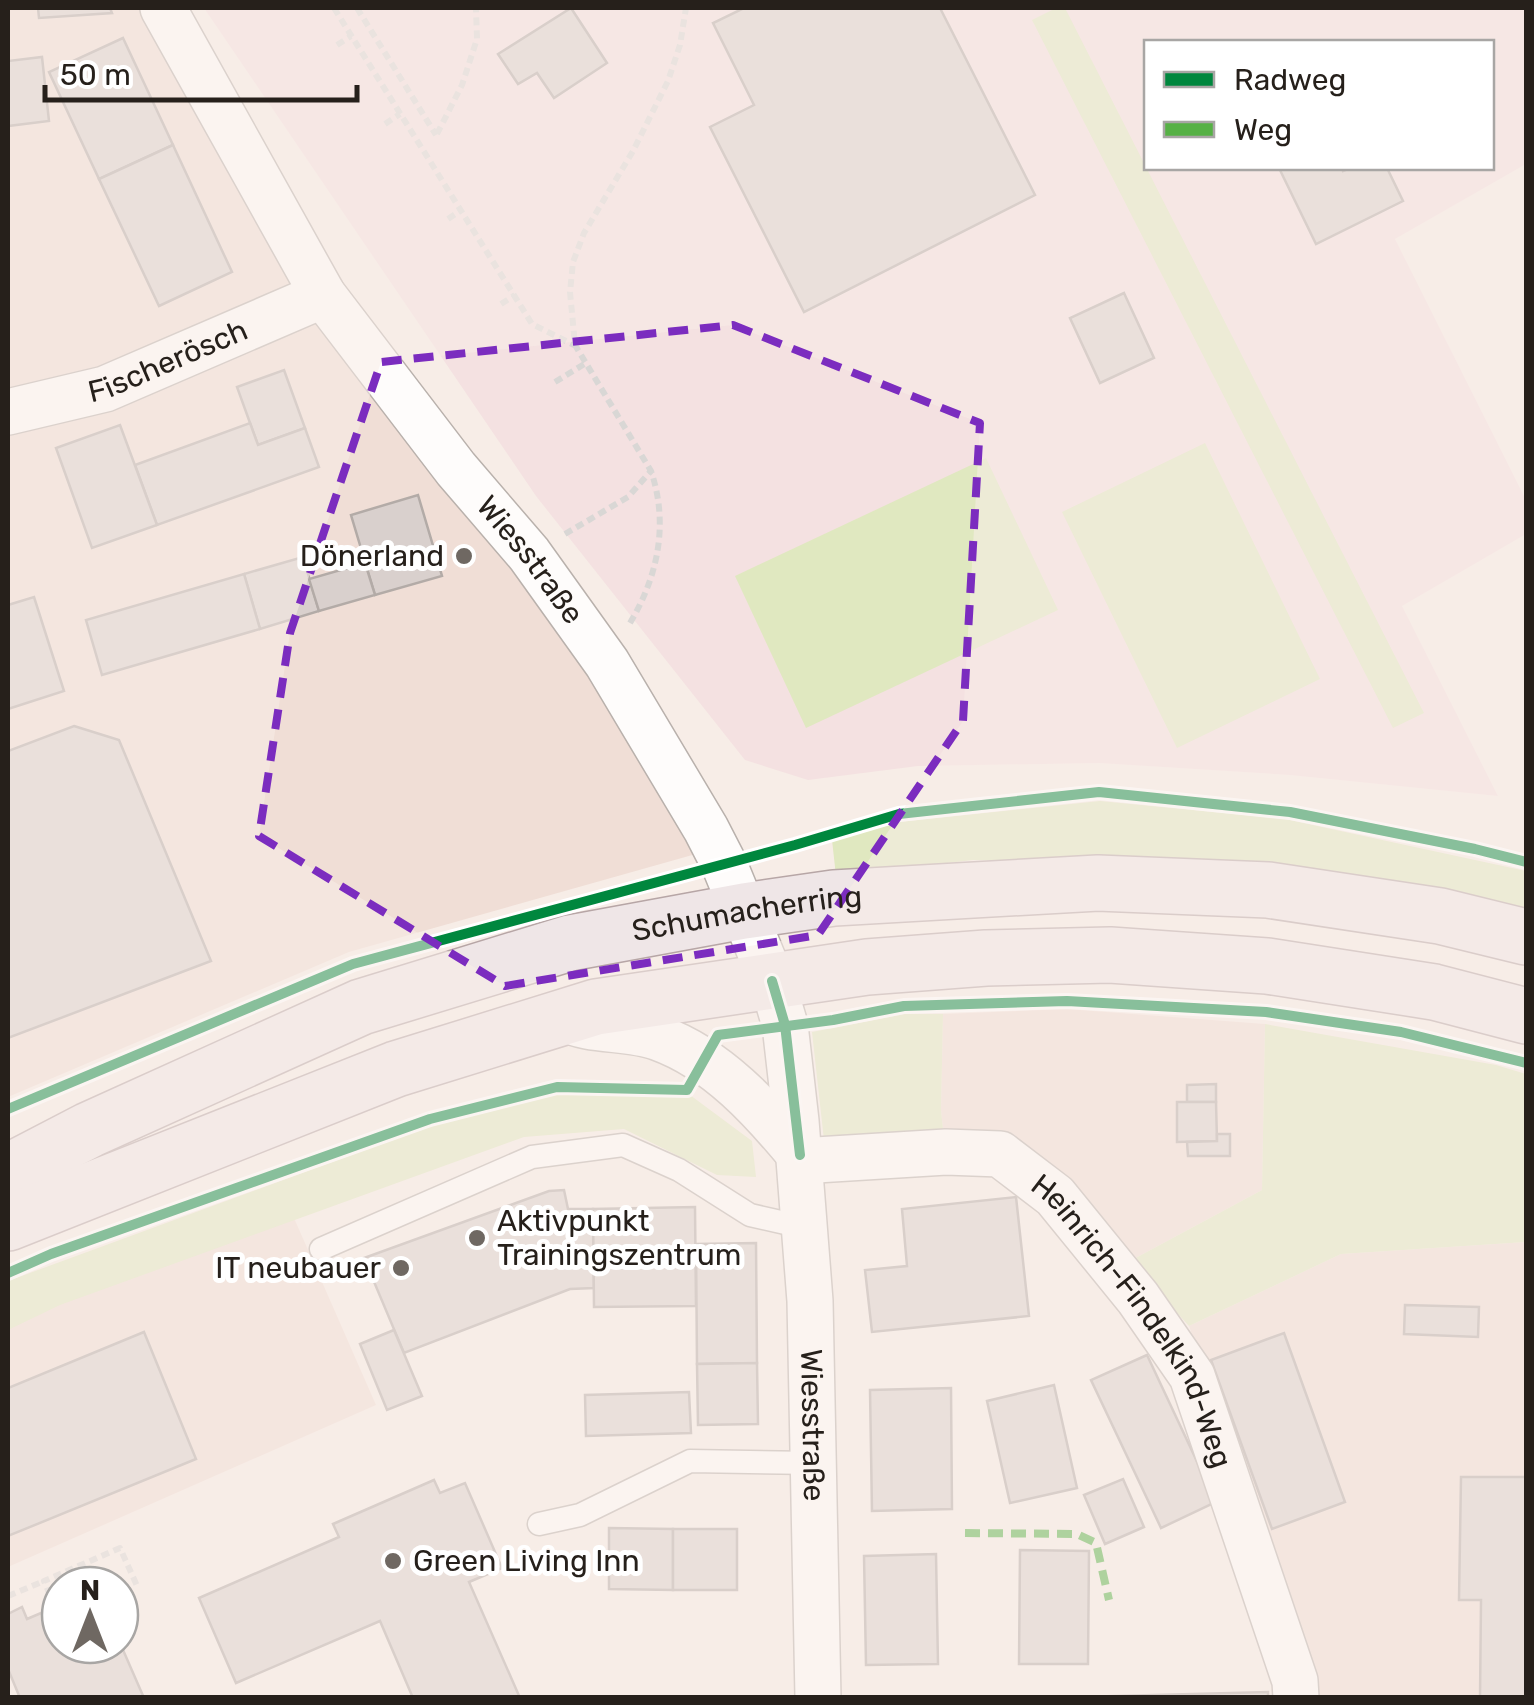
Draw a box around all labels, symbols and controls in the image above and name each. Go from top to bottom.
scale bar [45,40,358,102]
legend [1144,40,1494,170]
text: 50 m [60,57,131,93]
text: Radweg [1234,62,1346,98]
text: Weg [1234,112,1292,148]
street label: Fischerösch [84,312,253,410]
street label: Wiesstraße [469,488,591,631]
place label: Dönerland [300,538,444,574]
marker: Dönerland [453,545,475,567]
street label: Schumacherring [629,878,863,949]
street label: Heinrich-Findelkind-Weg [1024,1166,1240,1473]
place label: Aktivpunkt Trainingszentrum [497,1203,741,1273]
marker: Aktivpunkt Trainingszentrum [466,1227,488,1249]
place label: IT neubauer [215,1250,382,1286]
marker: IT neubauer [390,1257,412,1279]
street label: Wiesstraße [793,1348,832,1502]
place label: Green Living Inn [413,1543,640,1579]
marker: Green Living Inn [382,1550,404,1572]
north arrow [40,1565,140,1665]
text: N [80,1574,100,1607]

